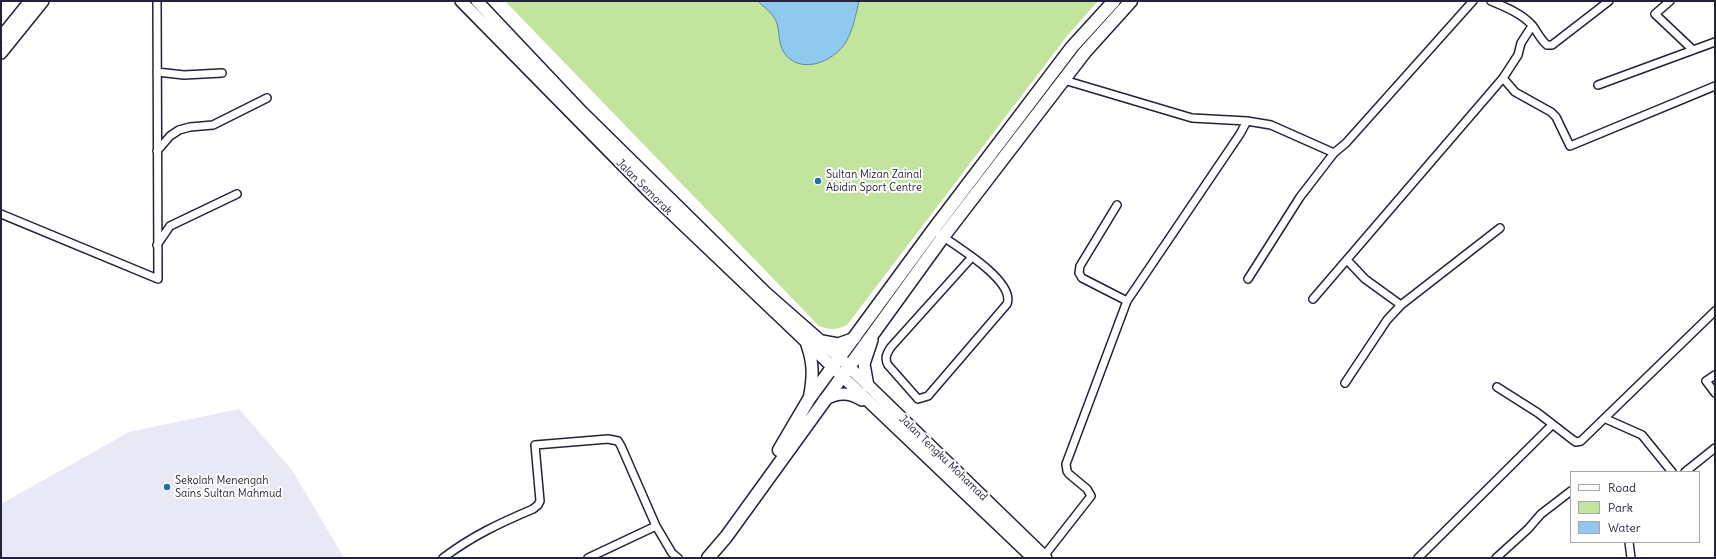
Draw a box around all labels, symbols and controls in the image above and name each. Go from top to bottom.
street label: Jalan Semarak [613,156,675,218]
place label: Sultan Mizan Zainal Abidin Sport Centre [826,168,922,194]
marker: Sultan Mizan Zainal Abidin Sport Centre [813,176,823,186]
street label: Jalan Tengku Mohamad [896,412,990,504]
legend [1570,471,1700,543]
place label: Sekolah Menengah Sains Sultan Mahmud [175,474,282,500]
text: Road [1608,480,1636,495]
marker: Sekolah Menengah Sains Sultan Mahmud [162,482,172,492]
text: Park [1608,500,1633,515]
text: Water [1608,520,1641,535]

